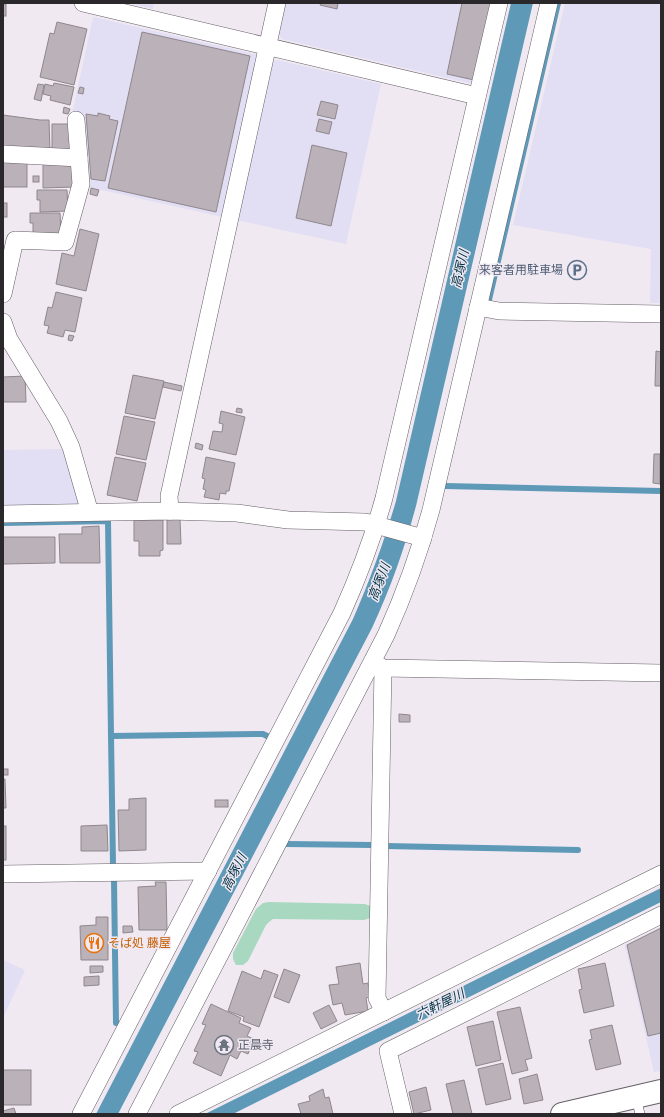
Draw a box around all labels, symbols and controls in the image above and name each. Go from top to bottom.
water label: 高塚川 [447,246,473,290]
parking icon: 来客者用駐車場 [566,259,588,281]
place label: 来客者用駐車場 [479,262,563,278]
water label: 高塚川 [364,559,395,603]
water label: 高塚川 [218,849,251,893]
restaurant icon: そば処 藤屋 [83,932,105,954]
place label: そば処 藤屋 [108,935,171,951]
water label: 六軒屋川 [413,984,469,1023]
temple icon: 正晨寺 [213,1034,235,1056]
place label: 正晨寺 [238,1037,274,1053]

